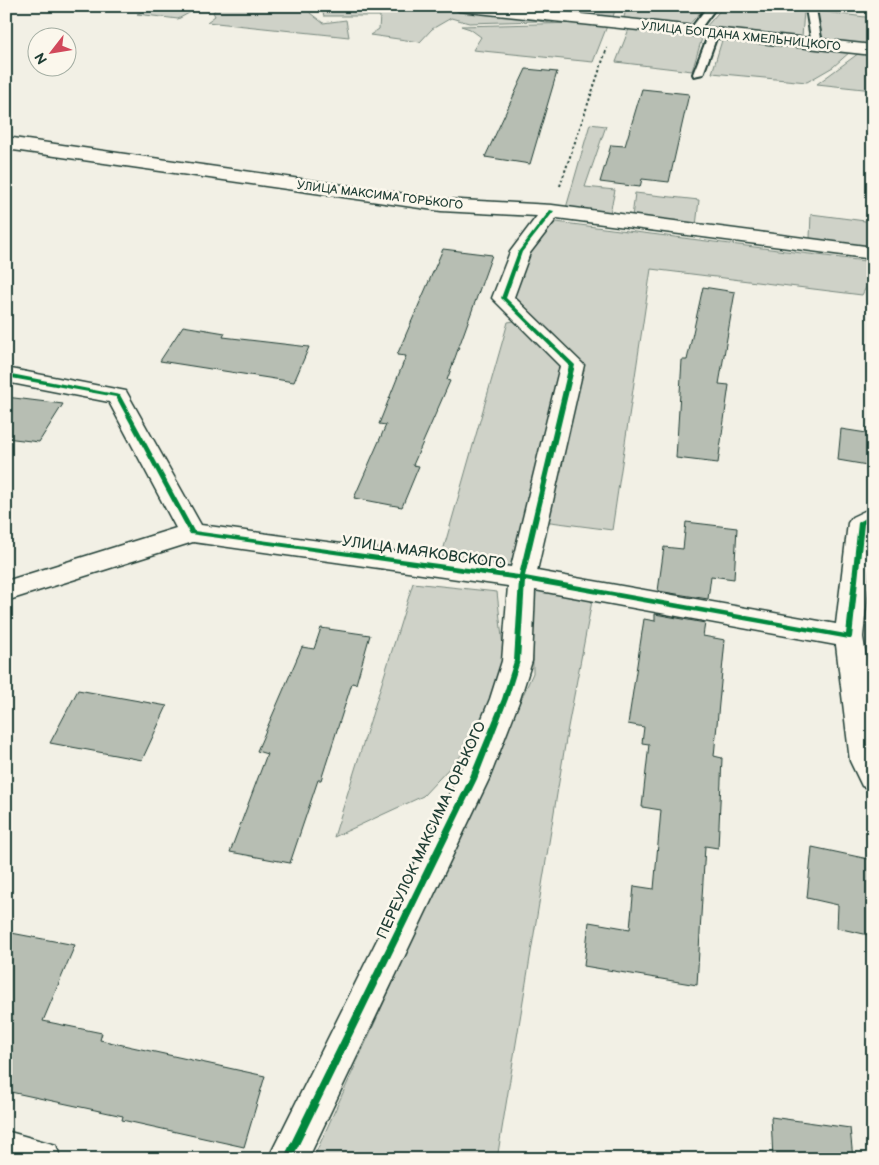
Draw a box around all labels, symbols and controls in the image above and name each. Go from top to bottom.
street label: УЛИЦА БОГДАНА ХМЕЛЬНИЦКОГО [640,19,842,54]
north arrow [28,28,78,78]
text: N [31,50,51,67]
street label: УЛИЦА МАКСИМА ГОРЬКОГО [296,178,464,213]
street label: УЛИЦА МАЯКОВСКОГО [341,532,507,573]
street label: ПЕРЕУЛОК МАКСИМА ГОРЬКОГО [373,718,490,942]

